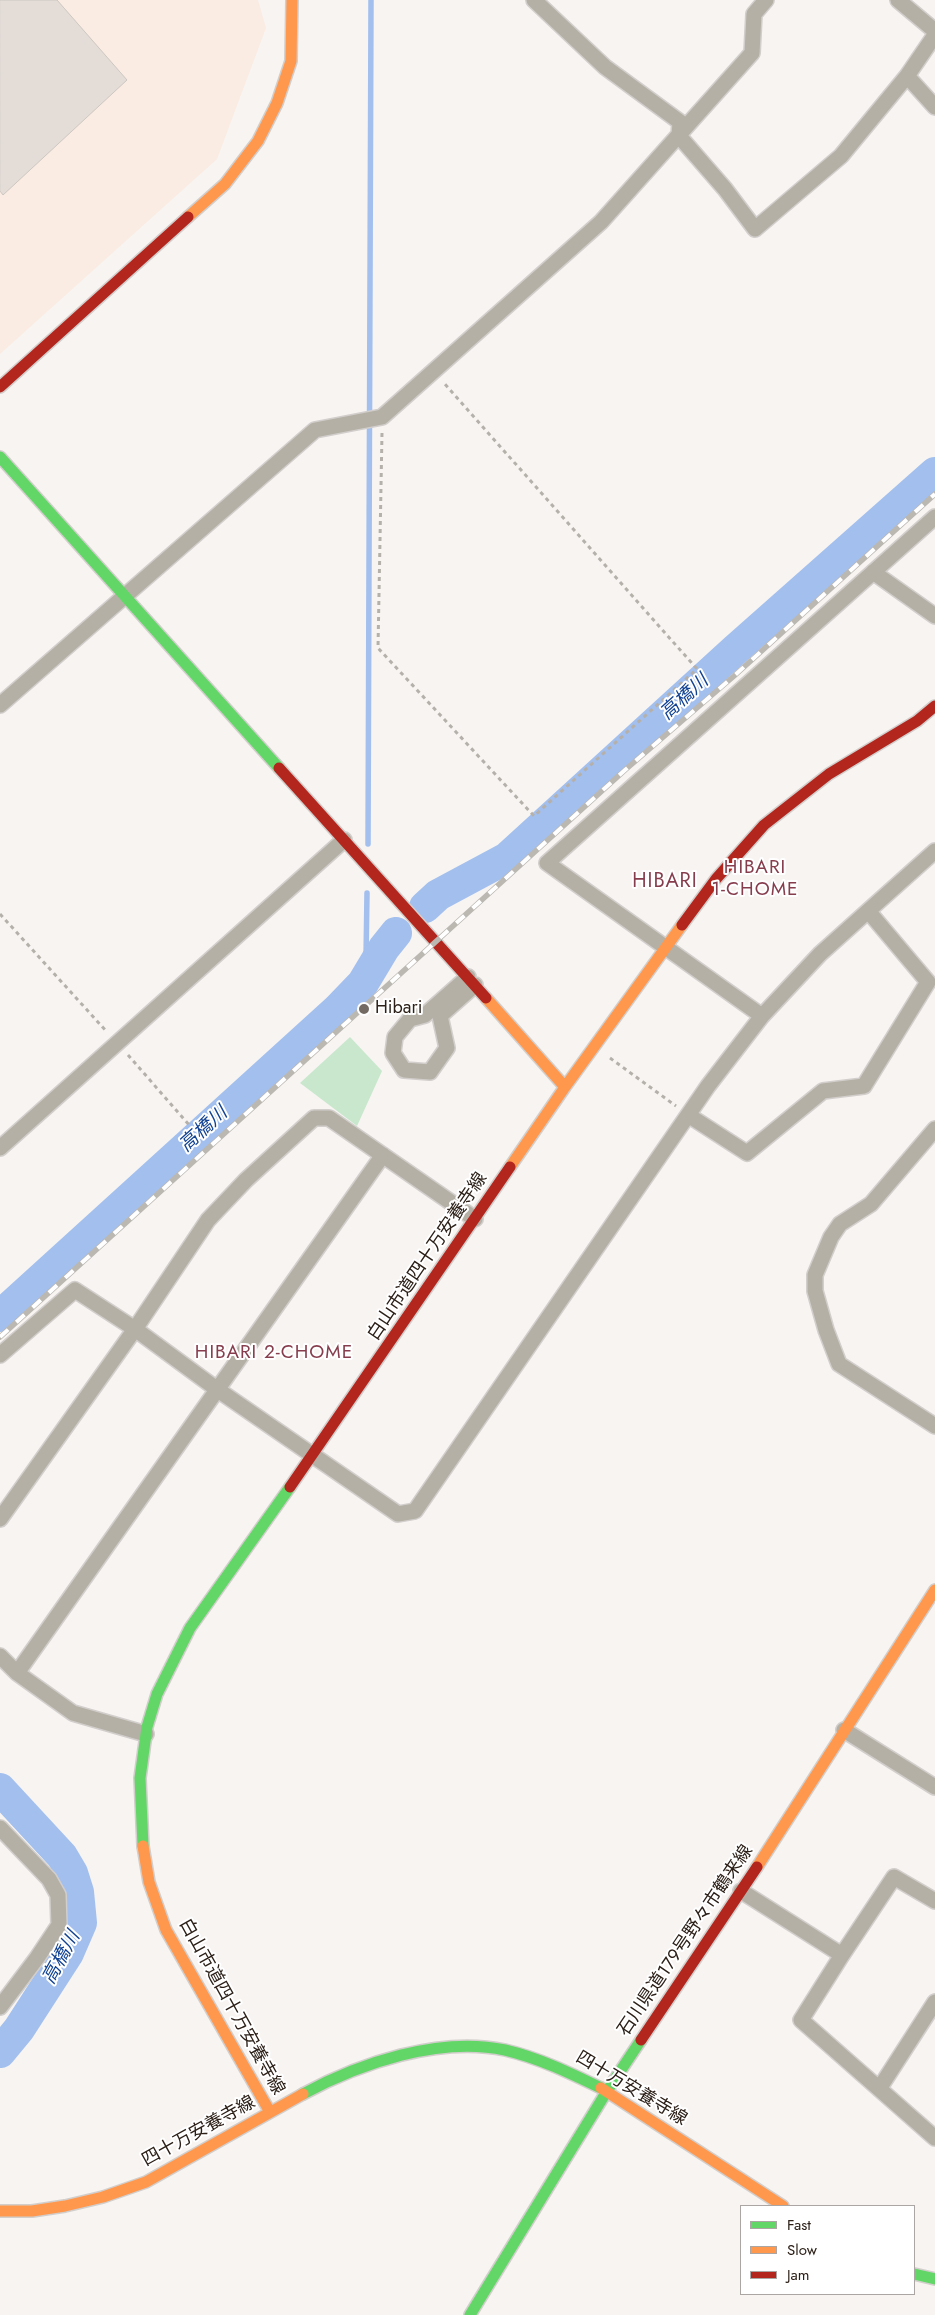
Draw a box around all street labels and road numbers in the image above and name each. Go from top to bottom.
street label: 白山市道四十万安養寺線 [364,1169,492,1345]
street label: 石川県道179号野々市鶴来線 [614,1841,758,2041]
street label: 白山市道四十万安養寺線 [174,1915,288,2099]
street label: 四十万安養寺線 [571,2047,691,2131]
street label: 四十万安養寺線 [139,2092,259,2172]

